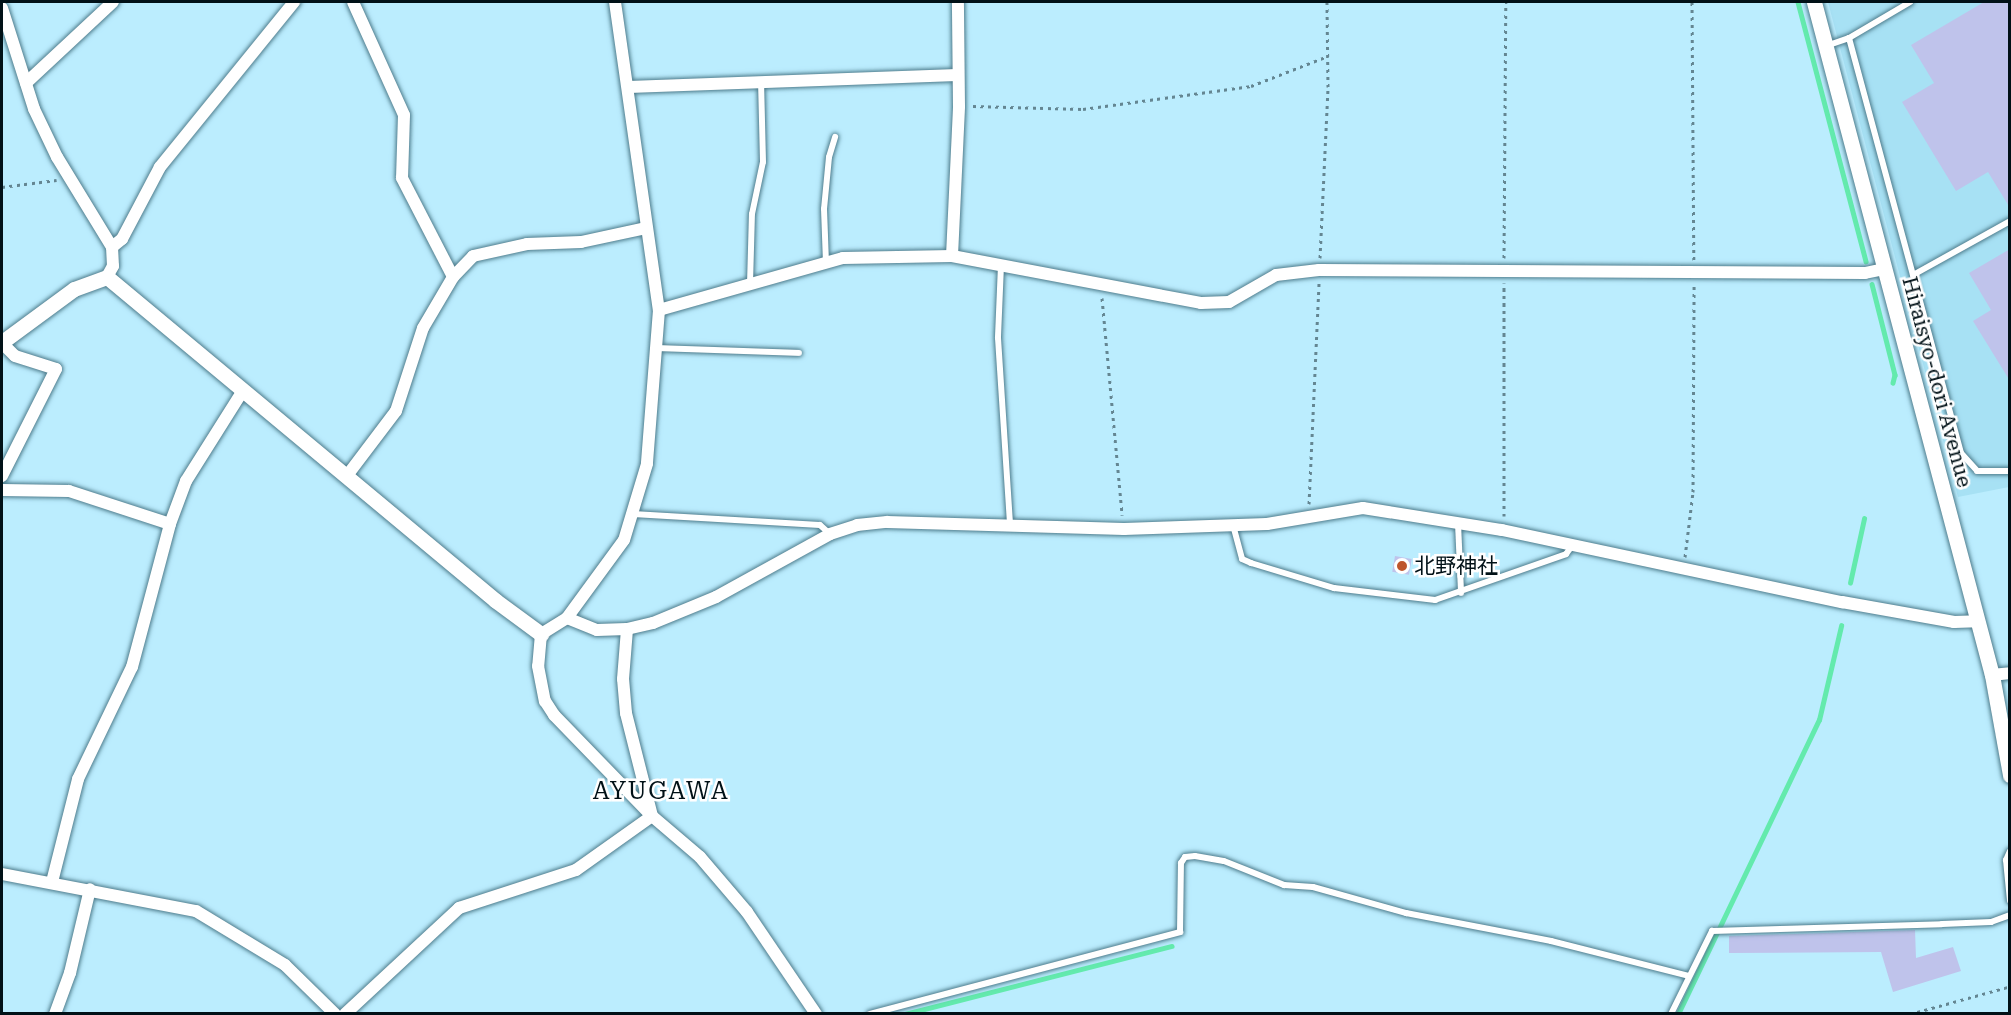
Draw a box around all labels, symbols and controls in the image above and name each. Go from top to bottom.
street label: Hiraisyo-dori Avenue [1897,274,1977,490]
place label: 北野神社 [1414,553,1498,579]
marker: 北野神社 [1395,559,1409,573]
district label: AYUGAWA [593,778,729,806]

